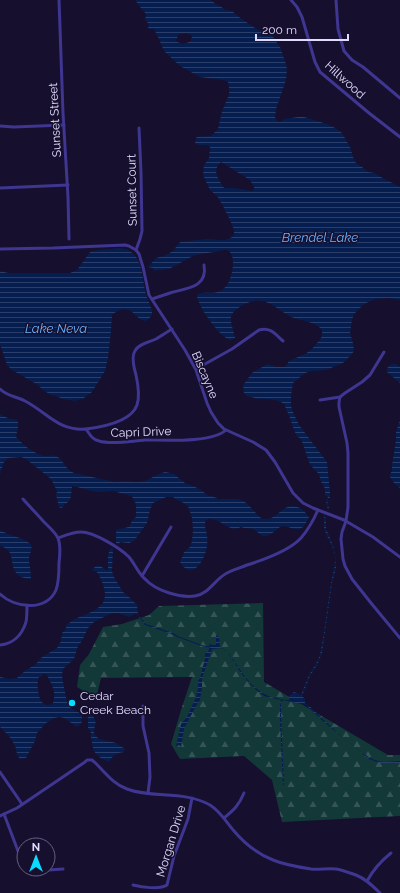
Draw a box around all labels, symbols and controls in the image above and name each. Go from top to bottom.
scale bar [256,16,348,42]
text: 200 m [262,23,297,37]
street label: Hillwood [322,58,368,102]
street label: Sunset Street [46,82,64,158]
street label: Sunset Court [124,154,140,226]
water label: Brendel Lake [282,230,358,245]
water label: Lake Neva [25,321,87,336]
street label: Biscayne [189,349,221,401]
street label: Capri Drive [110,424,172,440]
place label: Cedar Creek Beach [80,689,151,717]
marker: Cedar Creek Beach [67,698,77,708]
street label: Morgan Drive [153,803,189,879]
north arrow [16,837,56,877]
text: N [32,841,40,854]

